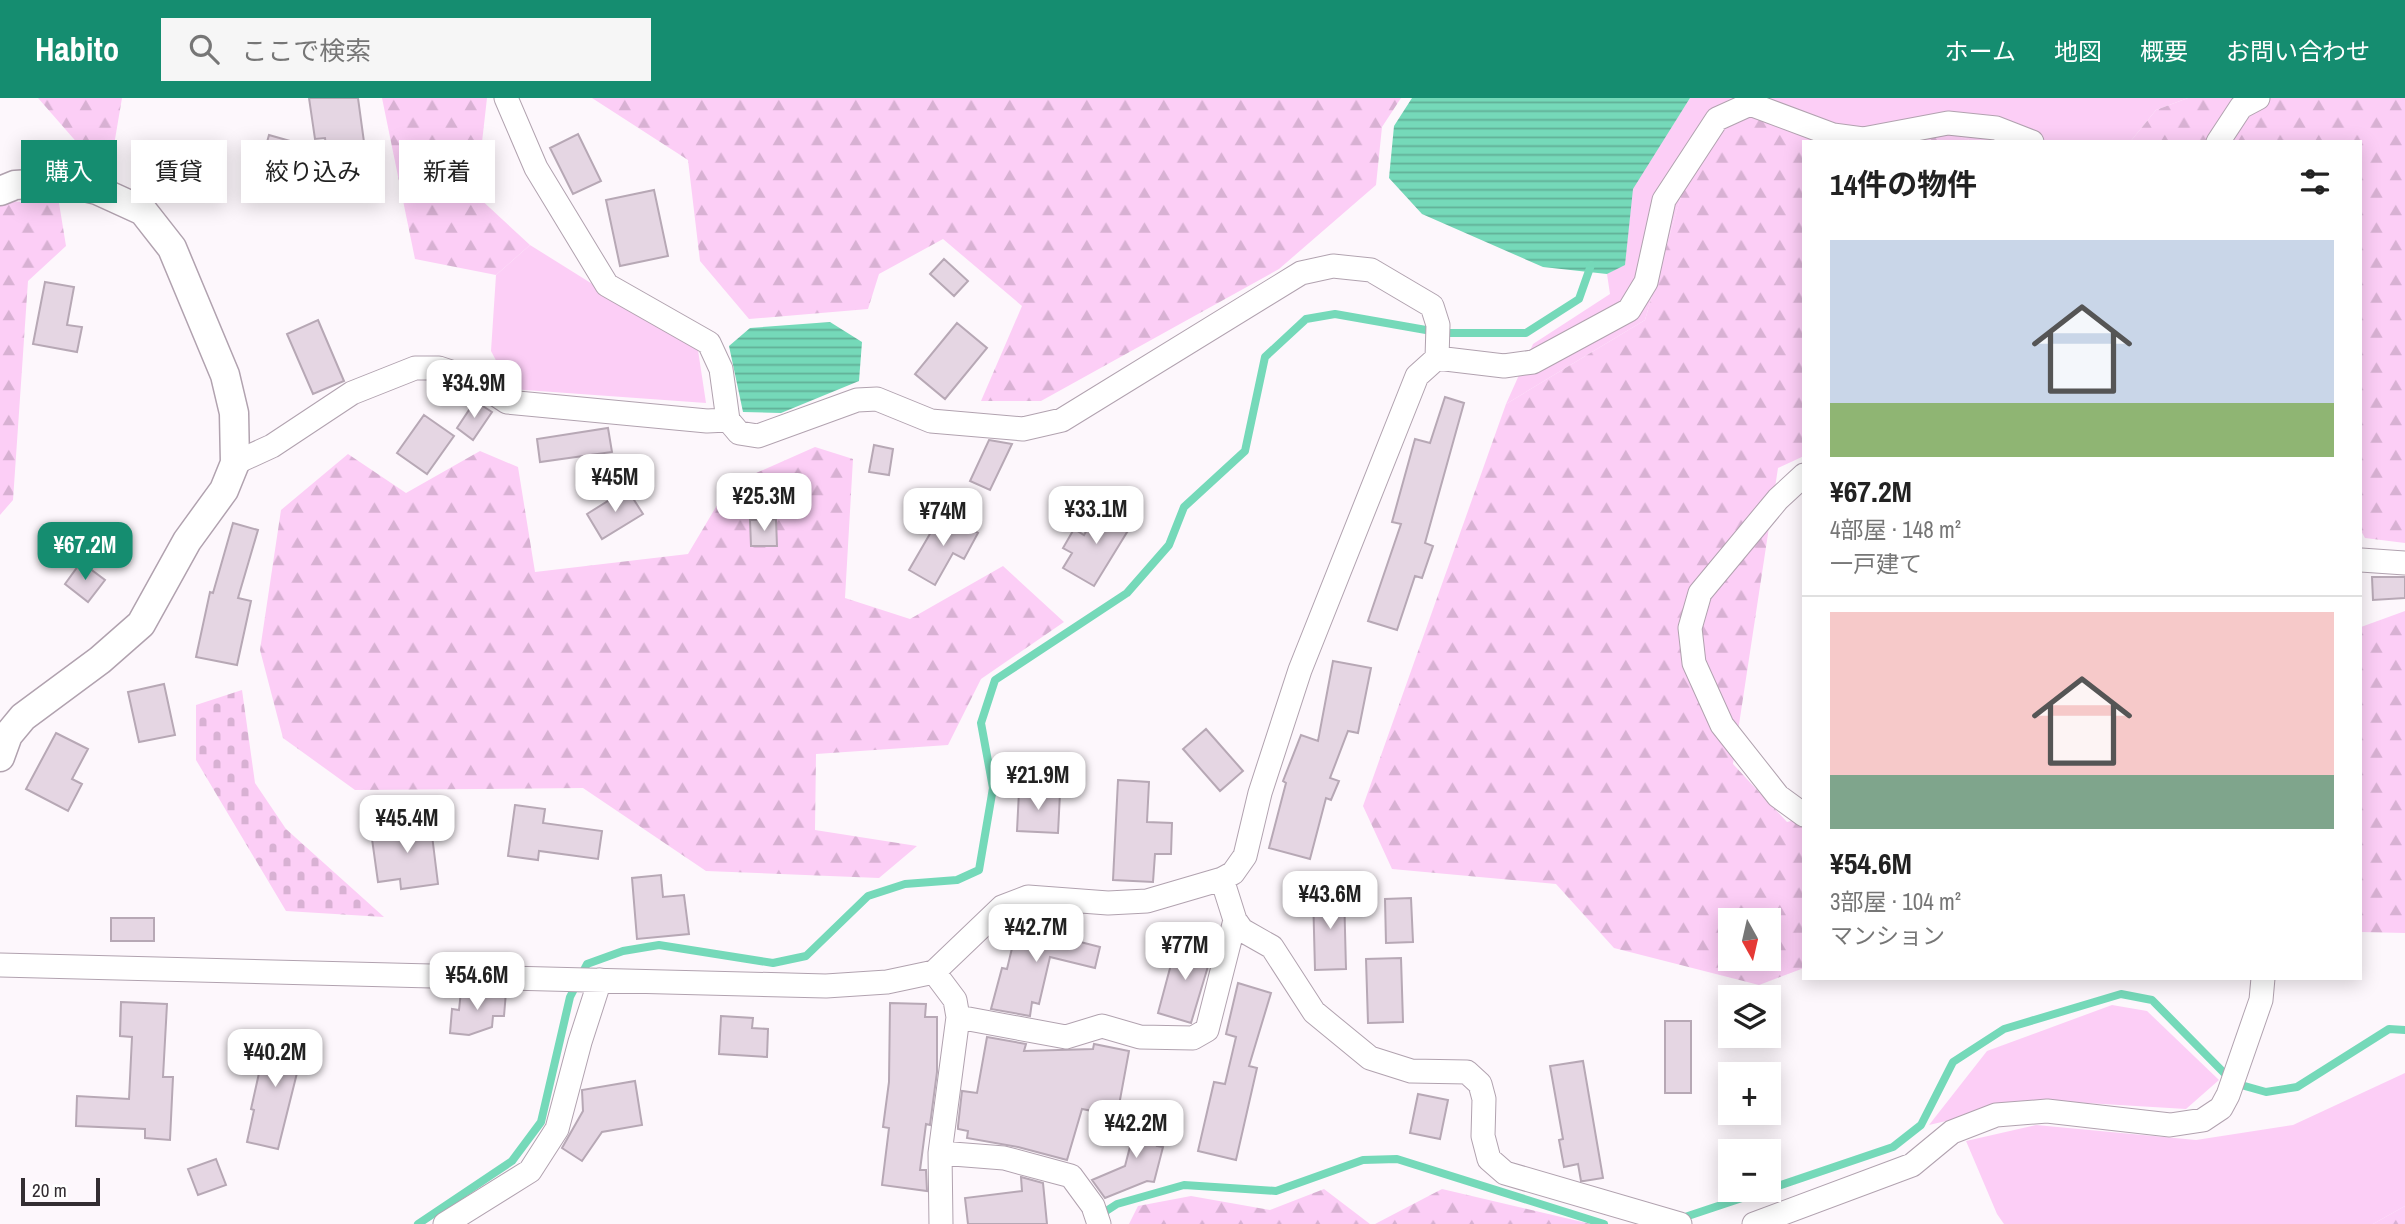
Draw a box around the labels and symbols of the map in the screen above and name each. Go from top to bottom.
pin: ¥34.9M [417,360,531,420]
pin: ¥45M [574,454,656,514]
pin: ¥25.3M [707,474,821,533]
pin: ¥33.1M [1039,486,1153,546]
pin: ¥74M [902,489,984,548]
pin: ¥67.2M [28,522,142,582]
pin: ¥21.9M [981,752,1095,812]
pin: ¥45.4M [350,796,464,855]
pin: ¥43.6M [1273,872,1387,931]
pin: ¥42.7M [979,904,1093,964]
north arrow [1718,908,1782,971]
pin: ¥77M [1144,922,1226,982]
pin: ¥54.6M [420,953,534,1012]
pin: ¥40.2M [218,1030,332,1089]
pin: ¥42.2M [1079,1100,1193,1160]
scale bar [21,1175,100,1207]

